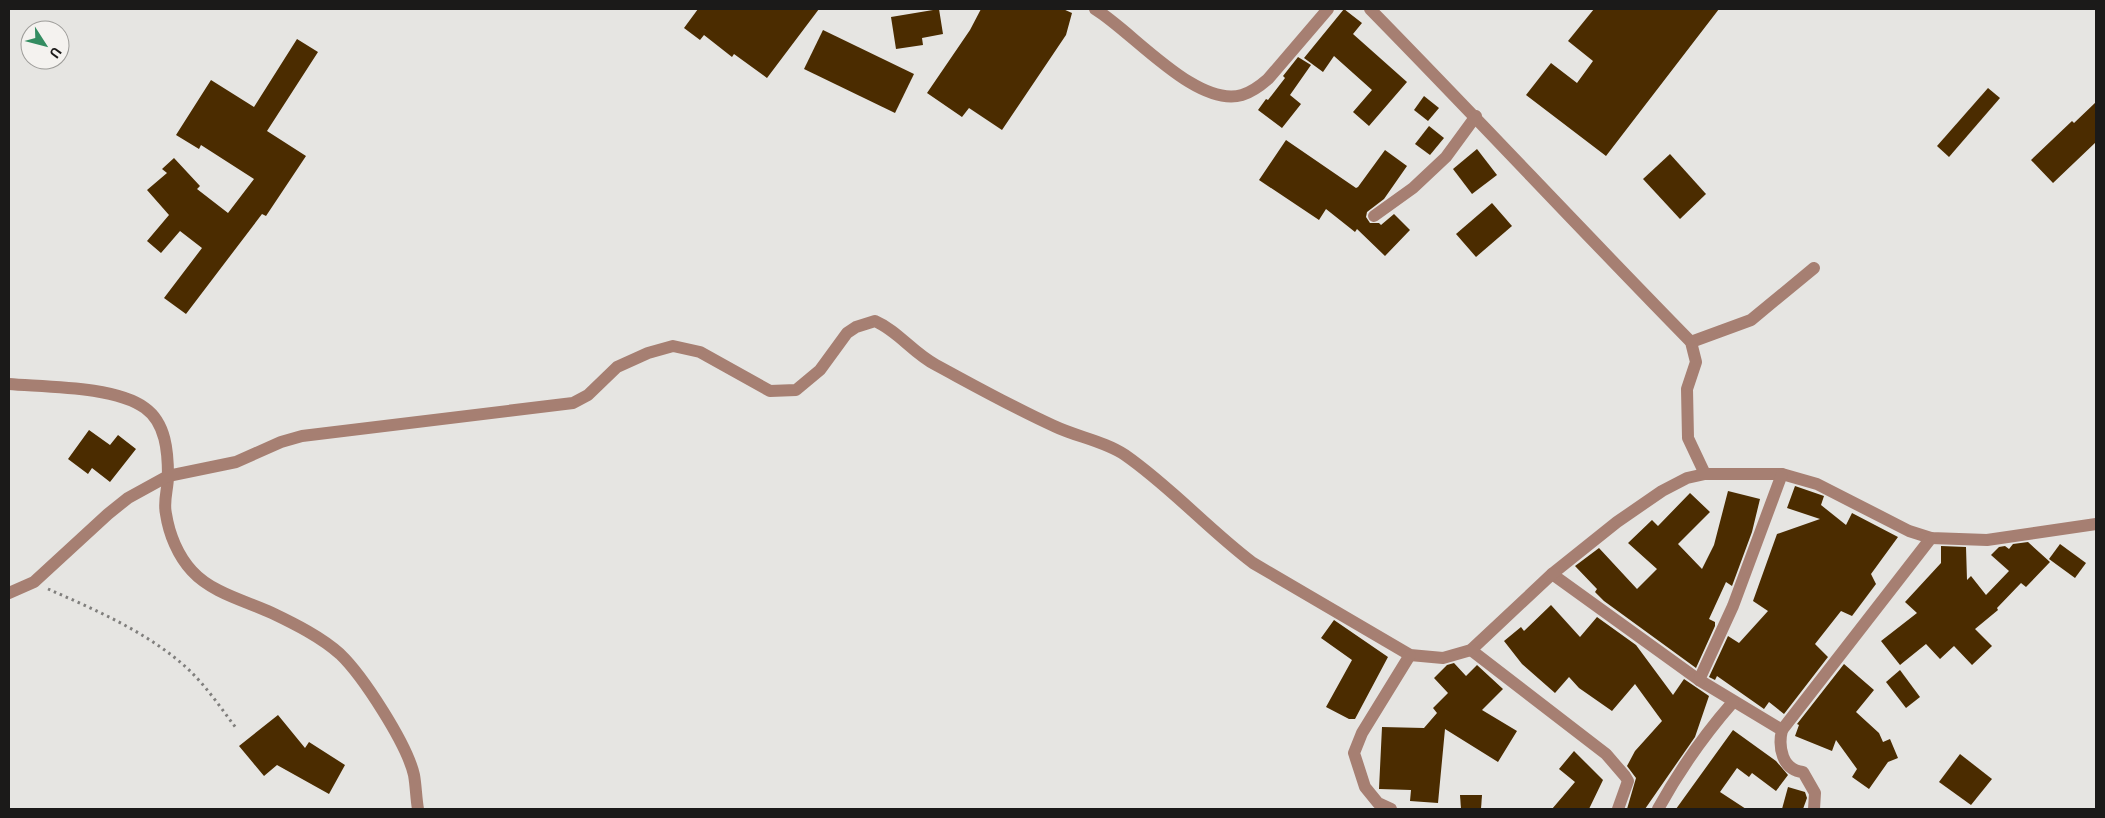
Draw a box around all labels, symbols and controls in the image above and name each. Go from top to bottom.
north arrow [20,20,70,70]
text: U [46,44,65,61]

